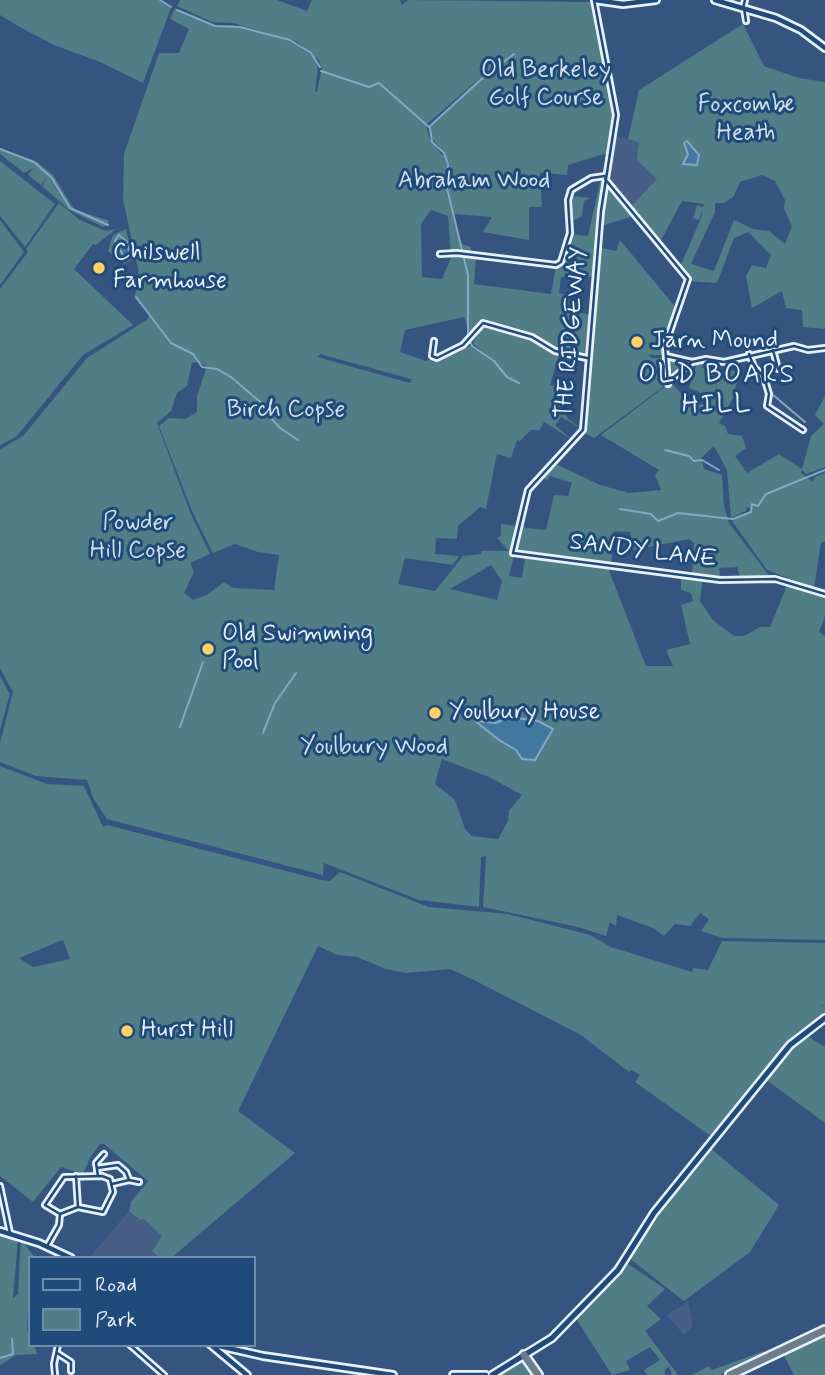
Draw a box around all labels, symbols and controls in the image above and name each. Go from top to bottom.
park label: Old Berkeley Golf Course [481,57,611,113]
park label: Foxcombe Heath [698,92,794,148]
park label: Abraham Wood [398,168,550,196]
place label: Chilswell Farmhouse [113,240,227,296]
street label: THE RIDGEWAY [551,246,595,420]
marker: Chilswell Farmhouse [91,260,107,276]
place label: Jarn Mound [651,328,778,356]
marker: Jarn Mound [629,334,645,350]
district label: OLD BOARS HILL [641,361,793,422]
park label: Birch Copse [227,397,345,425]
park label: Powder Hill Copse [90,510,186,566]
street label: SANDY LANE [568,529,718,575]
place label: Old Swimming Pool [222,621,373,677]
marker: Old Swimming Pool [200,641,216,657]
place label: Youlbury House [449,699,600,727]
marker: Youlbury House [427,705,443,721]
park label: Youlbury Wood [300,734,448,762]
place label: Hurst Hill [141,1017,233,1045]
marker: Hurst Hill [119,1023,135,1039]
legend [28,1256,256,1347]
text: Road [95,1271,137,1299]
text: Park [95,1306,137,1334]

